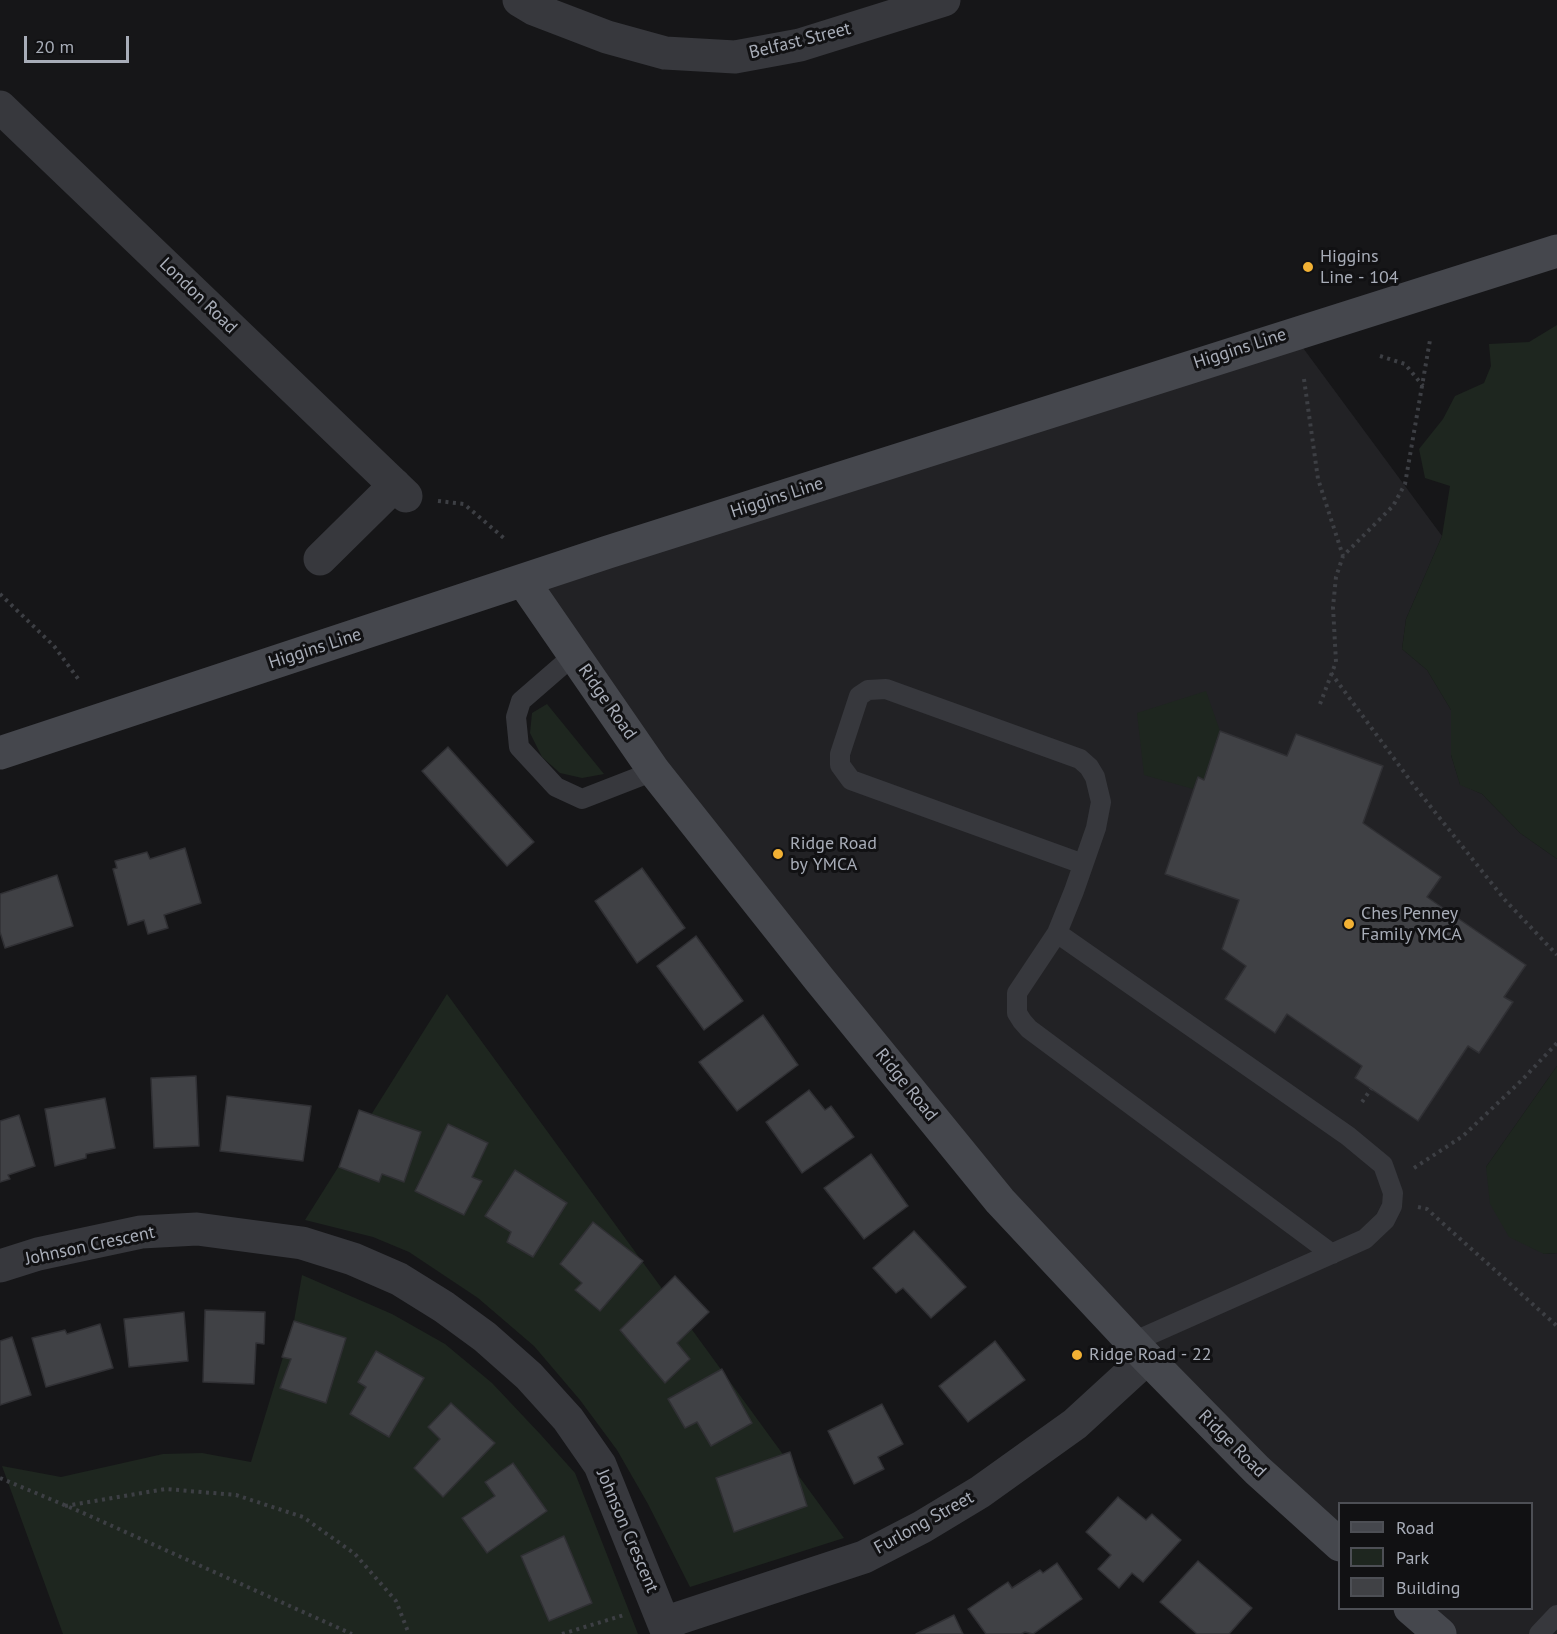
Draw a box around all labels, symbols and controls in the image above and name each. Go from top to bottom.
street label: Belfast Street [747,18,853,64]
scale bar [27,24,132,62]
text: 20 m [35,35,74,58]
place label: Higgins Line - 104 [1320,246,1399,288]
street label: London Road [155,254,241,338]
marker: Higgins Line - 104 [1301,260,1315,274]
street label: Higgins Line [1191,324,1289,374]
street label: Higgins Line [728,473,826,523]
street label: Higgins Line [266,624,364,674]
street label: Ridge Road [573,660,641,744]
place label: Ridge Road by YMCA [790,833,877,876]
marker: Ridge Road by YMCA [771,847,785,861]
place label: Ches Penney Family YMCA [1361,903,1462,946]
marker: Ches Penney Family YMCA [1342,917,1356,931]
street label: Ridge Road [870,1044,942,1126]
street label: Johnson Crescent [23,1222,157,1270]
place label: Ridge Road - 22 [1089,1344,1212,1366]
marker: Ridge Road - 22 [1070,1348,1084,1362]
street label: Ridge Road [1194,1406,1270,1482]
street label: Johnson Crescent [591,1466,663,1596]
street label: Furlong Street [871,1487,977,1559]
legend [1338,1502,1533,1610]
text: Road [1396,1516,1434,1539]
text: Park [1396,1546,1429,1569]
text: Building [1396,1576,1460,1599]

